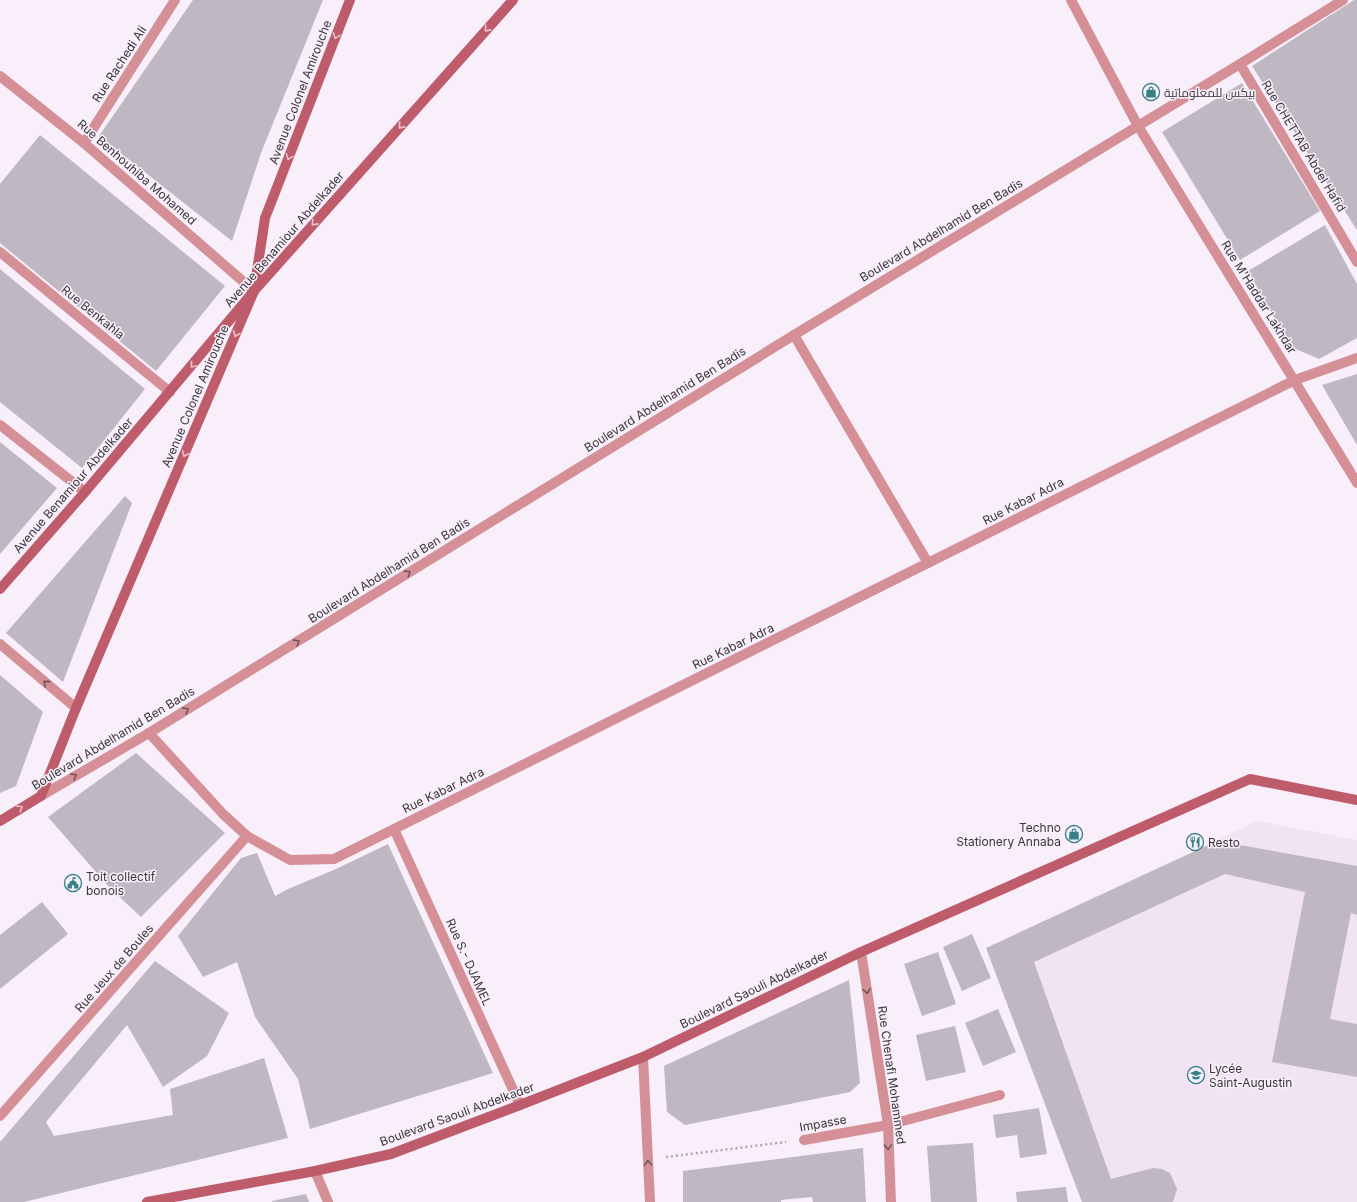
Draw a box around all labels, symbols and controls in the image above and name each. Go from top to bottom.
street label: Avenue Colonel Amirouche [266,18,334,166]
street label: Rue Rachedi Ali [89,23,149,105]
one-way arrow [484,24,492,32]
one-way arrow [332,33,340,40]
street label: Rue CHETTAB Abdel Hafid [1259,78,1349,214]
shop icon: بيكس للمعلوماتية [1141,82,1161,102]
place label: بيكس للمعلوماتية [1164,85,1255,100]
street label: Rue Benhouhiba Mohamed [74,116,200,228]
one-way arrow [398,122,405,129]
one-way arrow [285,154,293,161]
street label: Avenue Benamiour Abdelkader [221,168,347,310]
street label: Boulevard Abdelhamid Ben Badis [857,175,1025,285]
one-way arrow [312,219,319,226]
street label: Rue M'Haddar Lakhdar [1218,238,1300,357]
street label: Rue Benkahla [58,282,128,342]
street label: Avenue Colonel Amirouche [158,323,232,469]
one-way arrow [232,331,240,338]
street label: Boulevard Abdelhamid Ben Badis [581,343,749,455]
one-way arrow [191,360,198,367]
street label: Avenue Benamiour Abdelkader [10,414,136,556]
one-way arrow [181,450,189,457]
street label: Rue Kabar Adra [980,474,1066,528]
street label: Boulevard Abdelhamid Ben Badis [305,514,473,626]
one-way arrow [404,571,411,578]
street label: Rue Kabar Adra [690,620,776,672]
one-way arrow [293,639,300,646]
one-way arrow [44,680,51,687]
street label: Boulevard Abdelhamid Ben Badis [29,683,197,793]
one-way arrow [182,707,189,715]
street label: Rue Kabar Adra [400,764,486,816]
one-way arrow [70,774,78,781]
one-way arrow [16,805,23,813]
place label: Techno Stationery Annaba [956,820,1061,849]
shop icon: Techno Stationery Annaba [1064,824,1084,844]
restaurant icon: Resto [1185,832,1205,852]
place label: Resto [1208,835,1240,850]
place label: Toit collectif bonois [86,869,156,898]
public building icon: Toit collectif bonois [63,873,83,893]
street label: Rue S.- DJAMEL [443,916,495,1008]
street label: Rue Jeux de Boules [72,921,156,1015]
street label: Boulevard Saouli Abdelkader [677,946,831,1032]
one-way arrow [862,988,871,994]
street label: Rue Chenafi Mohammed [875,1005,909,1145]
place label: Lycée Saint-Augustin [1209,1061,1292,1090]
school or university icon: Lycée Saint-Augustin [1186,1065,1206,1085]
street label: Boulevard Saouli Abdelkader [378,1079,537,1149]
street label: Impasse [798,1111,848,1135]
one-way arrow [884,1144,893,1150]
one-way arrow [644,1160,652,1166]

